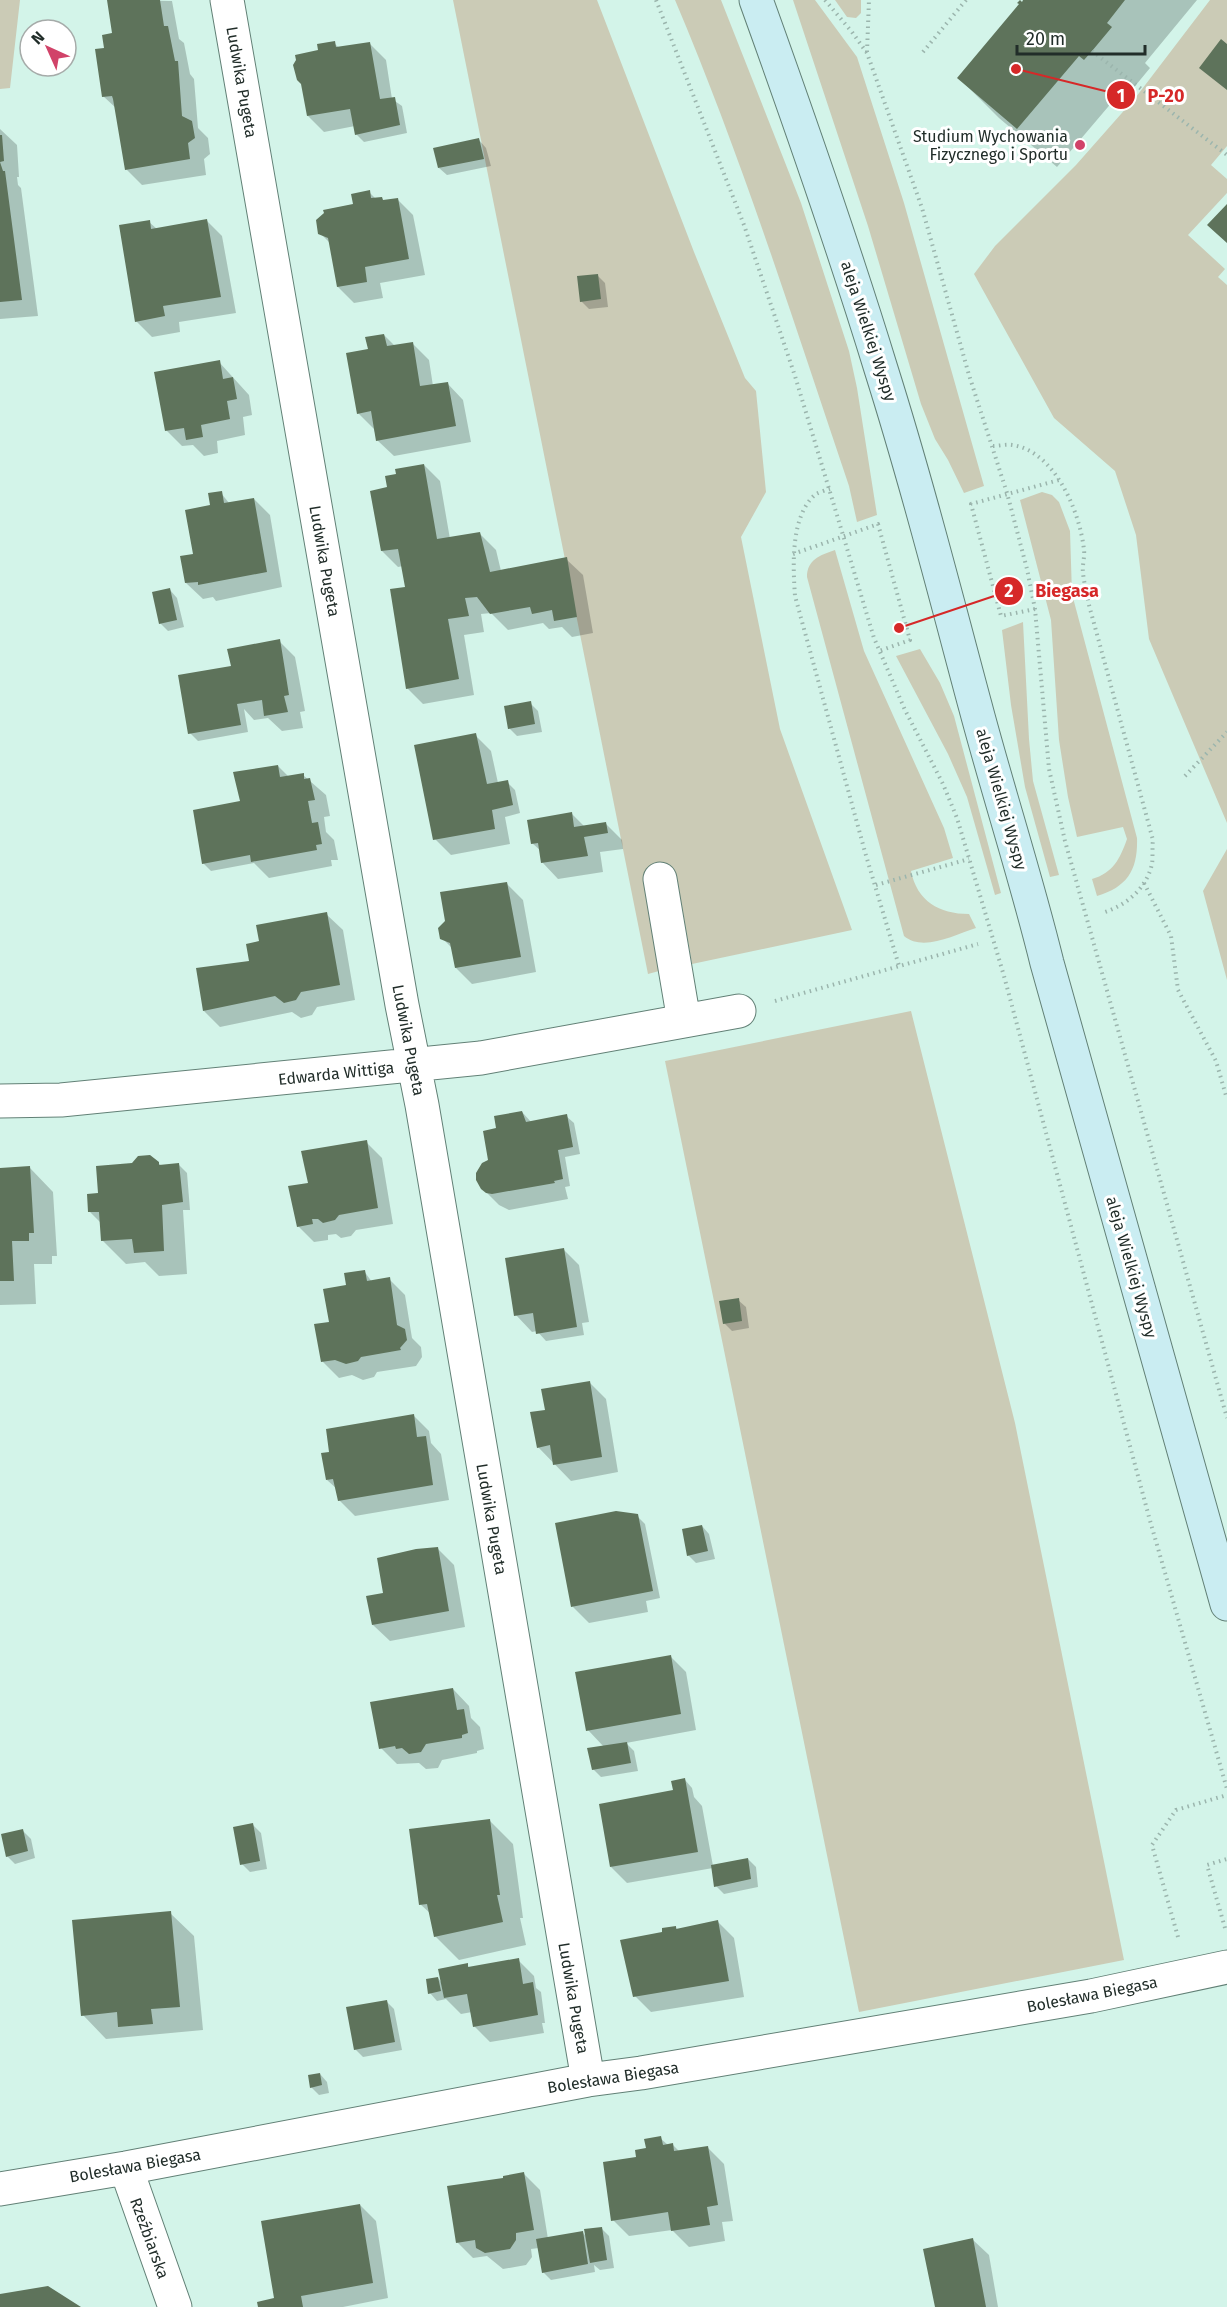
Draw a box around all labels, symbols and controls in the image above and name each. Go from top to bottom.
north arrow [18,18,78,78]
scale bar [1017,18,1144,56]
street label: Ludwika Pugeta [222,25,261,139]
text: N [27,27,48,48]
text: 20 m [1026,28,1065,50]
callout: P-20 [1106,77,1197,113]
text: 1 [1117,85,1125,107]
text: P-20 [1148,85,1184,107]
place label: Studium Wychowania Fizycznego i Sportu [913,127,1068,164]
marker: Studium Wychowania Fizycznego i Sportu [1073,138,1087,152]
street label: aleja Wielkiej Wyspy [837,259,900,404]
street label: Ludwika Pugeta [305,504,344,618]
callout: Biegasa [994,573,1111,609]
text: 2 [1004,580,1014,602]
text: Biegasa [1035,580,1099,602]
street label: aleja Wielkiej Wyspy [972,726,1031,872]
street label: Ludwika Pugeta [388,983,429,1097]
street label: Edwarda Wittiga [277,1058,395,1089]
street label: aleja Wielkiej Wyspy [1102,1194,1161,1340]
street label: Ludwika Pugeta [472,1462,511,1576]
street label: Ludwika Pugeta [554,1941,593,2055]
street label: Bolesława Biegasa [1025,1972,1159,2016]
street label: Bolesława Biegasa [546,2058,680,2097]
street label: Bolesława Biegasa [68,2145,202,2186]
street label: Rzeźbiarska [126,2195,173,2281]

